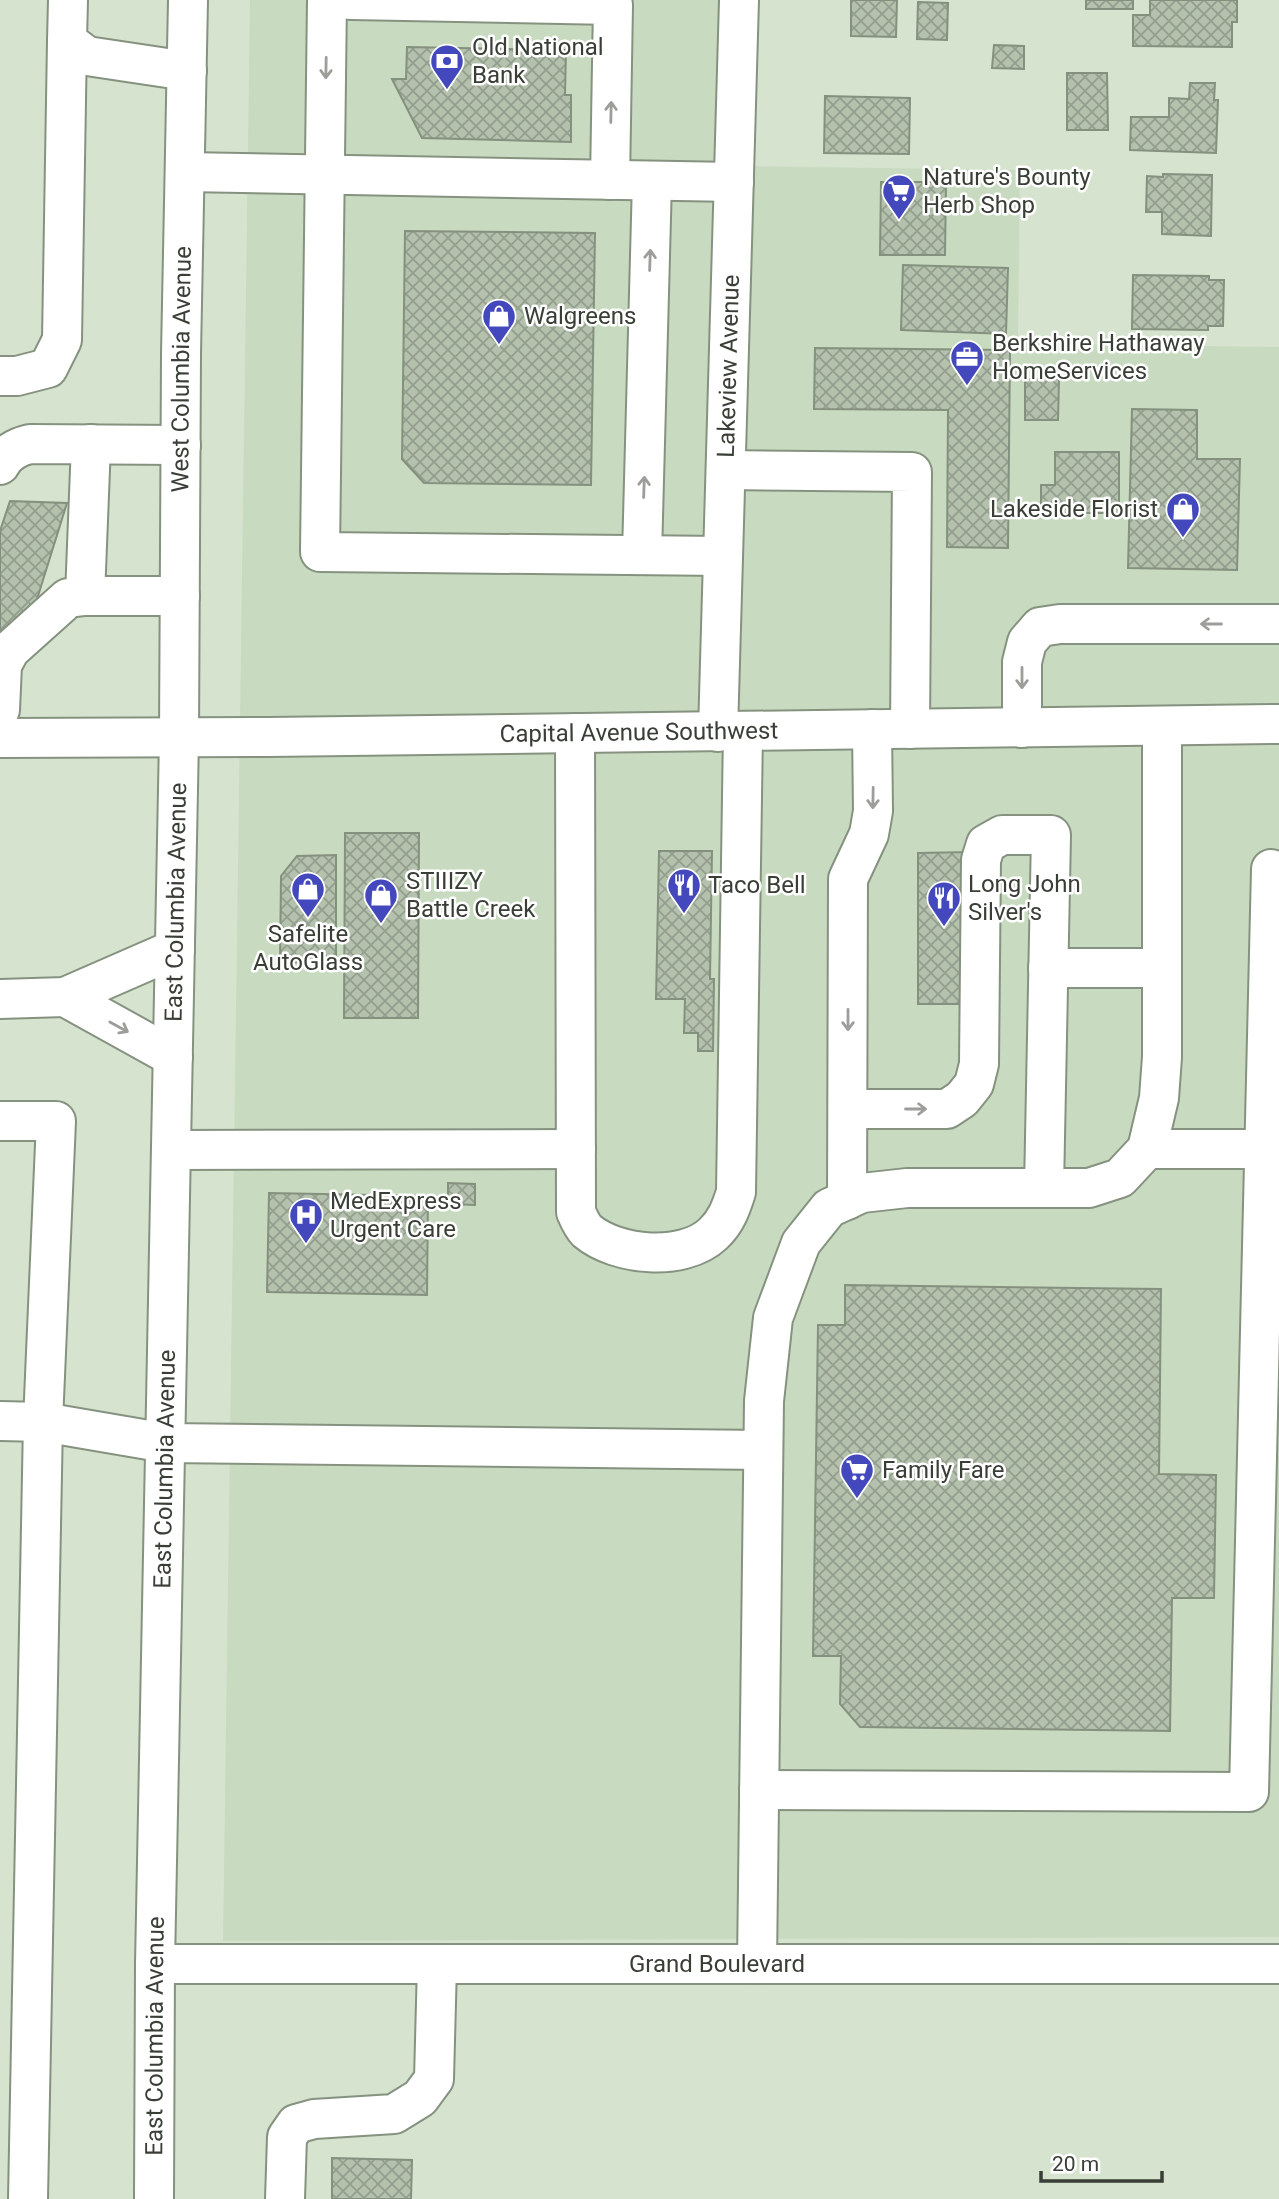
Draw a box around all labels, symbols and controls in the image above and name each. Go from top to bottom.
place label: Old National Bank [472,33,604,89]
bank icon: Old National Bank [428,42,466,91]
one-way arrow [319,56,333,79]
one-way arrow [605,101,618,124]
place label: Nature's Bounty Herb Shop [923,163,1091,219]
supermarket icon: Nature's Bounty Herb Shop [880,172,918,221]
street label: West Columbia Avenue [166,246,197,492]
one-way arrow [643,249,656,272]
street label: Lakeview Avenue [712,274,745,458]
shop icon: Walgreens [480,297,518,346]
place label: Walgreens [524,302,636,330]
place label: Berkshire Hathaway HomeServices [992,329,1205,385]
office icon: Berkshire Hathaway HomeServices [948,338,986,387]
one-way arrow [637,476,650,499]
shop icon: Lakeside Florist [1164,490,1202,539]
place label: Lakeside Florist [990,495,1158,523]
one-way arrow [1200,617,1223,631]
one-way arrow [1015,666,1029,689]
street label: Capital Avenue Southwest [500,716,779,748]
street label: East Columbia Avenue [159,782,192,1022]
one-way arrow [866,786,880,809]
restaurant icon: Taco Bell [665,866,703,915]
place label: STIIIZY Battle Creek [406,867,536,923]
shop icon: Safelite AutoGlass [289,870,327,919]
place label: Long John Silver's [968,870,1081,926]
place label: Taco Bell [708,871,806,899]
shop icon: STIIIZY Battle Creek [362,876,400,925]
restaurant icon: Long John Silver's [925,879,963,928]
place label: Safelite AutoGlass [253,920,363,976]
one-way arrow [841,1009,855,1032]
one-way arrow [108,1021,129,1034]
one-way arrow [904,1102,927,1116]
place label: MedExpress Urgent Care [330,1187,462,1243]
hospital icon: MedExpress Urgent Care [287,1196,325,1245]
street label: East Columbia Avenue [148,1349,181,1589]
supermarket icon: Family Fare [838,1451,876,1500]
place label: Family Fare [882,1456,1005,1484]
street label: East Columbia Avenue [140,1916,170,2156]
street label: Grand Boulevard [629,1950,805,1978]
scale bar [1041,2140,1162,2184]
text: 20 m [1052,2152,1099,2176]

